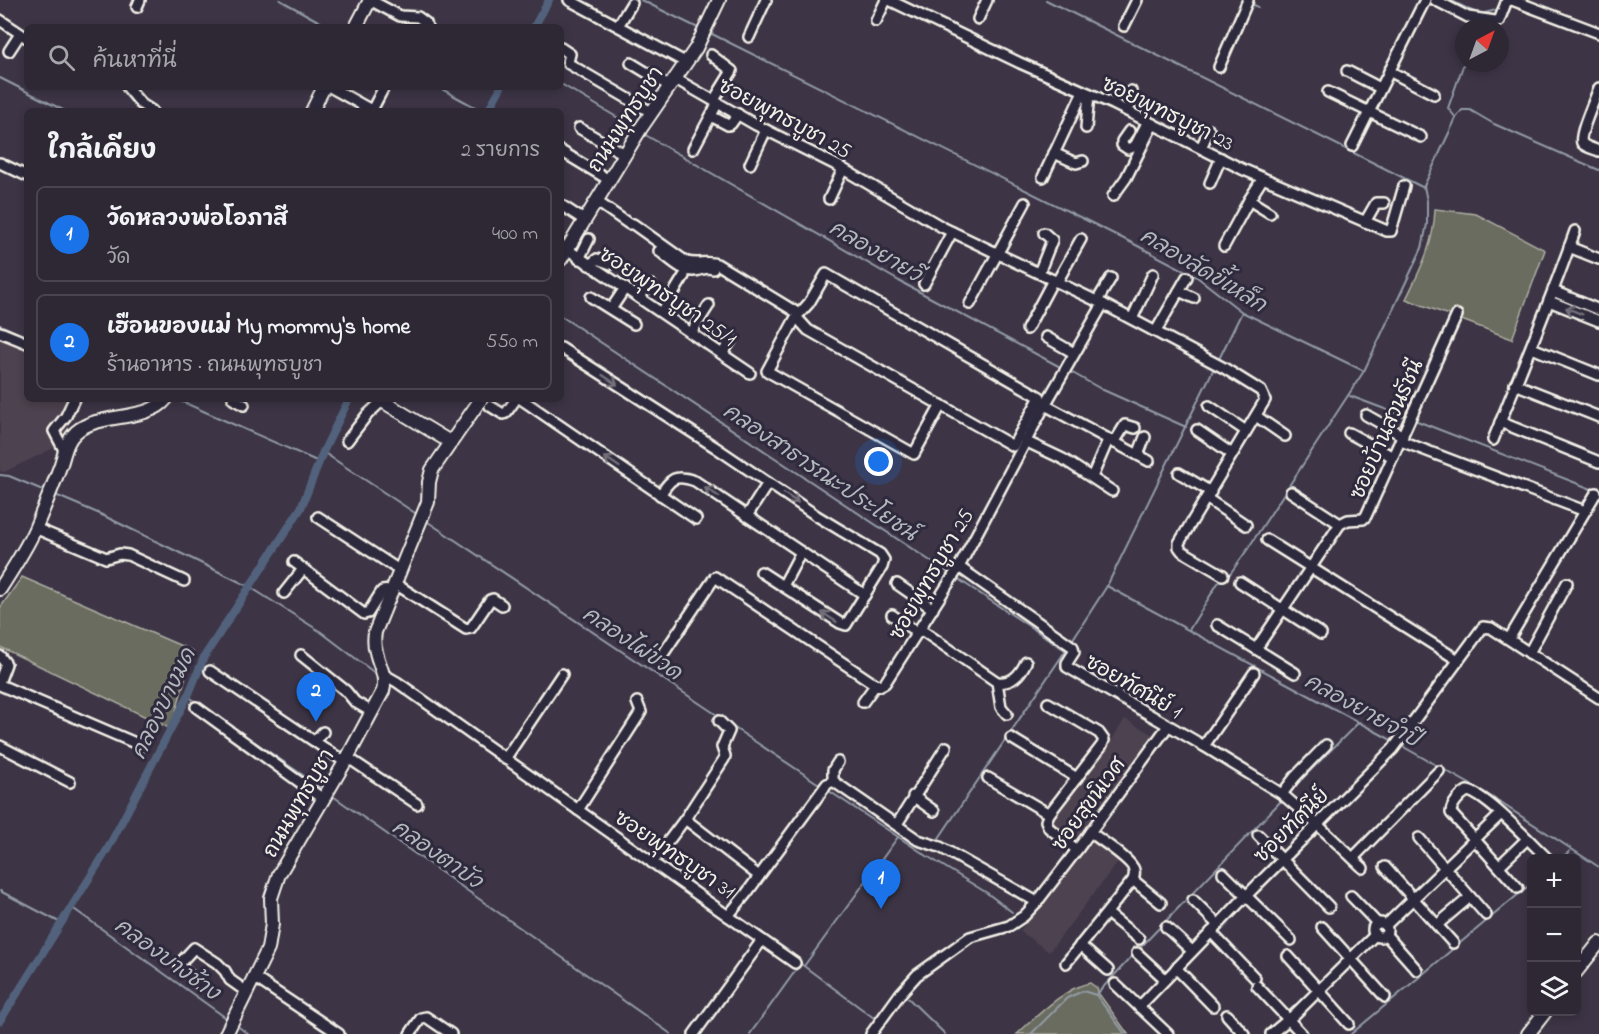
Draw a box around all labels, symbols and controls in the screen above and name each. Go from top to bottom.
north arrow [1455,18,1509,72]
search box [24,24,564,90]
icon: search [45,41,78,74]
text: ค้นหาที่นี่ [93,46,177,78]
street label: ถนนพุทธบูชา [581,61,672,179]
street label: ซอยพุทธบูชา 23 [1096,70,1238,160]
street label: ซอยพุทธบูชา 25 [712,72,856,168]
text: ใกล้เคียง [48,133,156,171]
text: 2 รายการ [461,137,540,166]
text: วัดหลวงพ่อโอภาสี [107,204,287,236]
water label: คลองยายวี [822,213,931,294]
water label: คลองลัดขี้เหล็ก [1133,215,1277,323]
text: 1 [66,220,73,249]
text: 400 m [492,220,538,249]
street label: ซอยพุทธบูชา 25/1 [592,240,742,355]
text: วัด [107,244,130,273]
one-way arrow [1565,305,1584,316]
text: เฮือนของแม่ My mommy's home [107,312,410,344]
text: 2 [65,328,74,357]
text: 550 m [486,328,538,357]
text: ร้านอาหาร · ถนนพุทธบูชา [107,352,323,381]
street label: ซอยบ้านสวนรัชนี [1344,355,1432,505]
one-way arrow [601,374,617,386]
water label: คลองสาธารณะประโยชน์ [716,396,927,553]
your location [864,447,893,476]
one-way arrow [604,456,620,468]
one-way arrow [704,486,721,498]
one-way arrow [782,492,798,504]
street label: ซอยพุทธบูชา 25 [883,504,983,646]
water label: คลองไผ่ขวด [575,599,689,690]
one-way arrow [821,610,838,623]
water label: คลองบางมด [124,643,206,765]
street label: ซอยทัศนีย์ 1 [1079,648,1187,728]
water label: คลองยายจำปี [1298,667,1429,759]
pin: 2 [296,672,336,722]
street label: ถนนพุทธบูชา [256,744,343,864]
street label: ซอยสุขนิเวศ [1045,751,1135,858]
street label: ซอยทัศนีย์ [1248,782,1337,871]
street label: ซอยพุทธบูชา 31 [607,804,741,907]
water label: คลองตาบัว [385,813,489,899]
map controls [1527,854,1581,1016]
button: + [1527,854,1581,908]
pin: 1 [862,860,900,909]
button: − [1527,908,1581,962]
water label: คลองบางช้าง [107,911,227,1011]
button: layers [1527,962,1581,1016]

